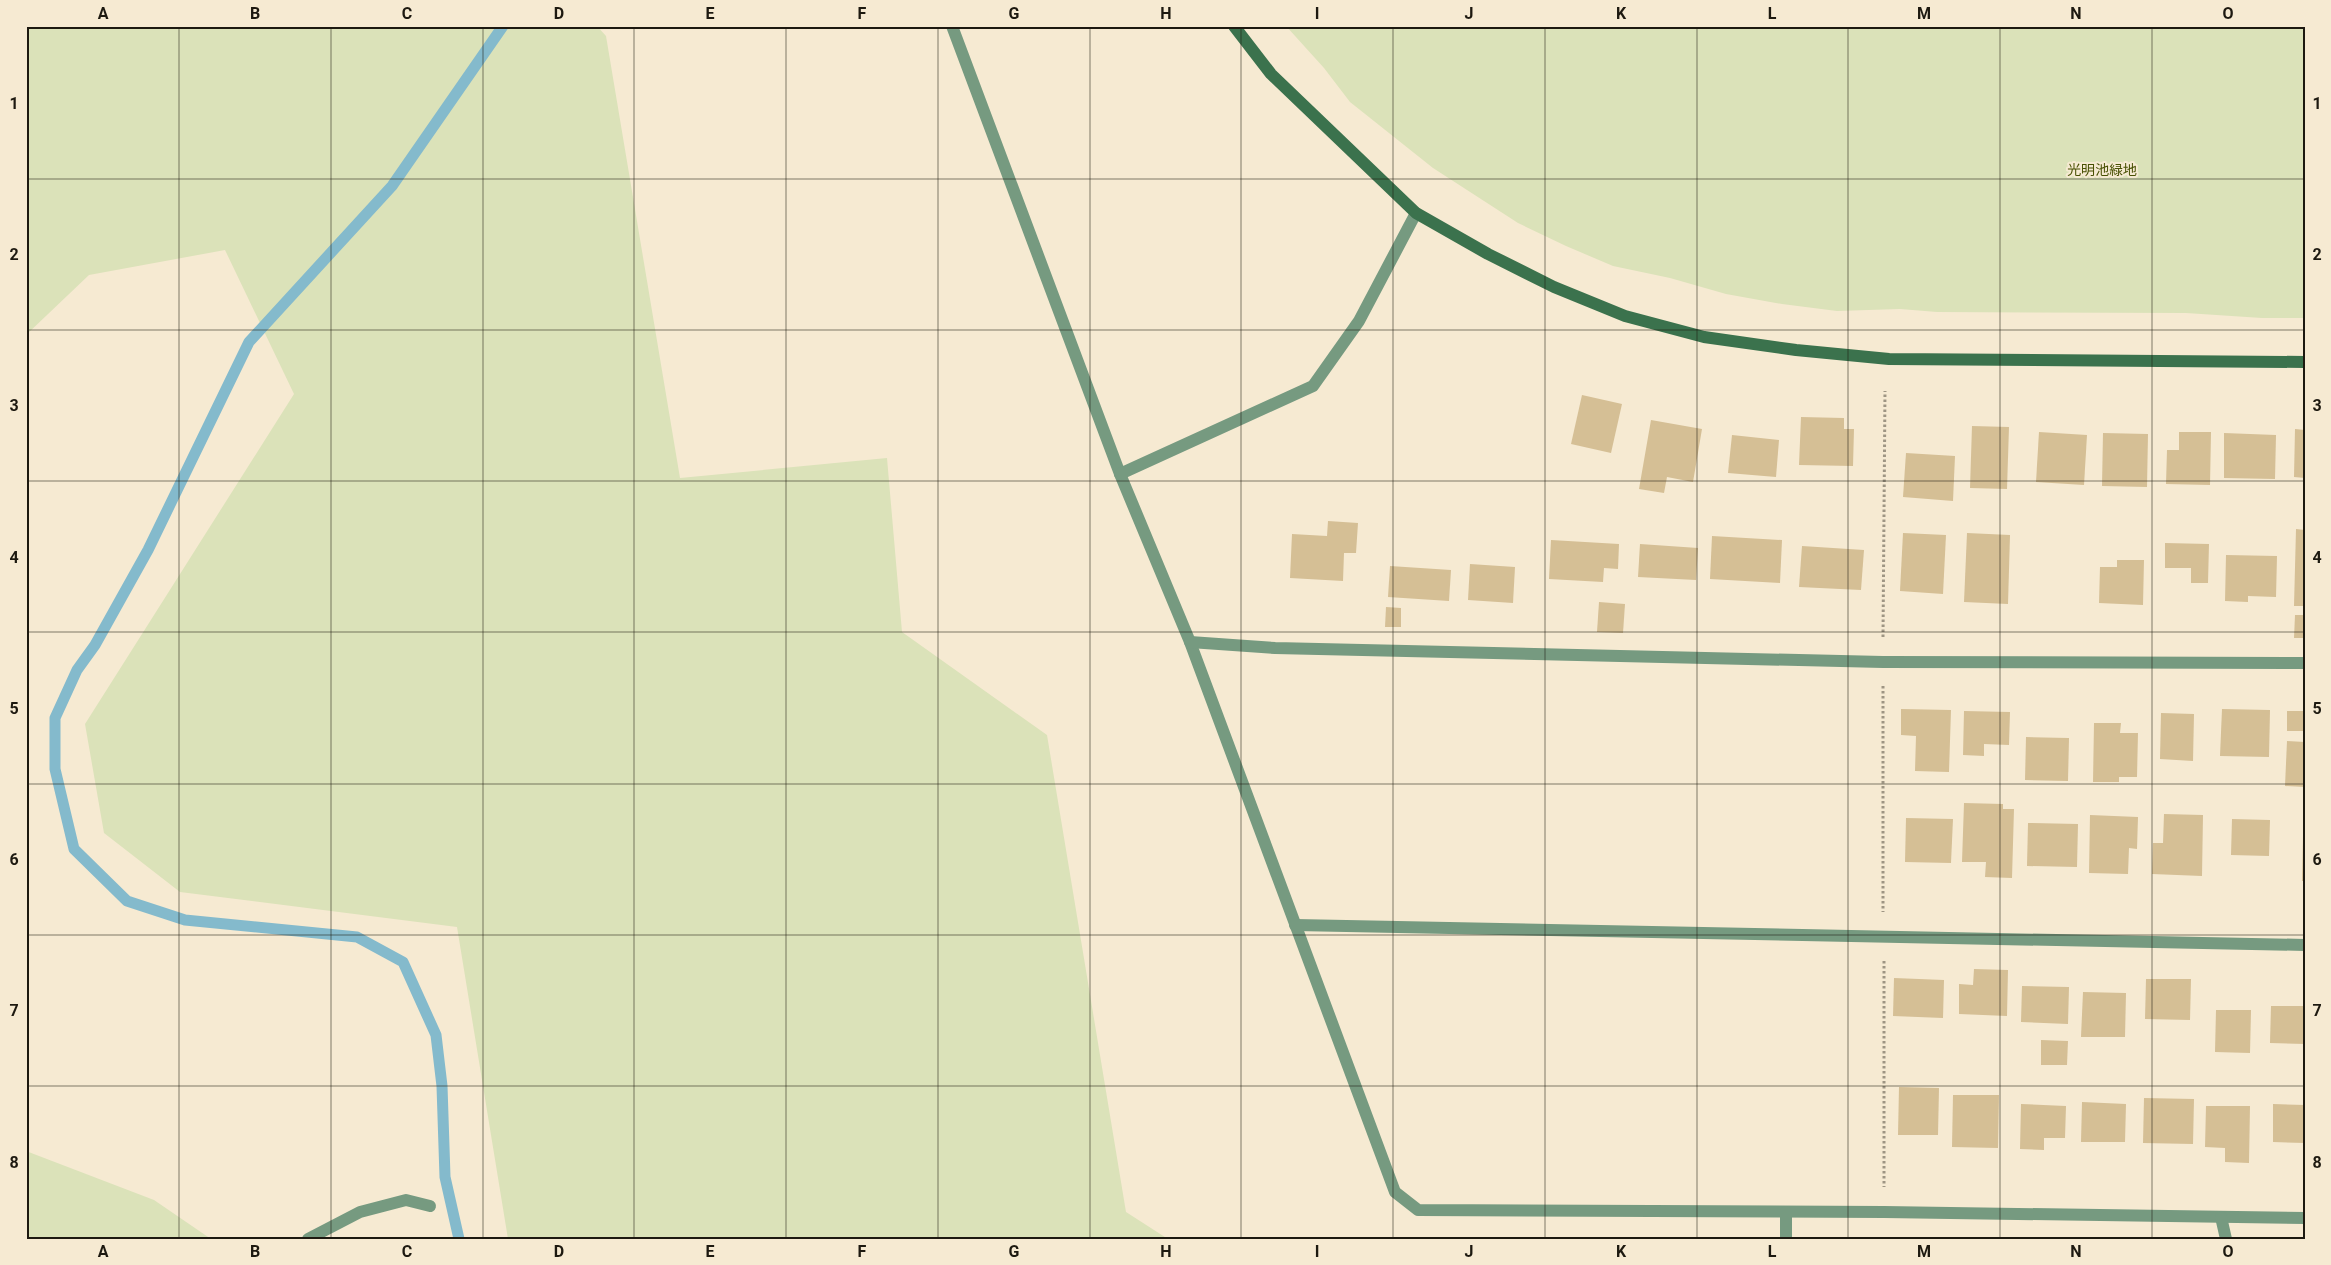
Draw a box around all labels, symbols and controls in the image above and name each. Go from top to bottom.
text: A [98,4,109,23]
text: B [250,4,260,23]
text: C [402,4,412,23]
text: D [554,4,564,23]
text: E [706,4,715,23]
text: F [858,4,867,23]
text: G [1009,4,1020,23]
text: H [1160,4,1172,23]
text: I [1315,4,1319,23]
text: J [1465,4,1473,23]
text: K [1616,4,1627,23]
text: L [1768,4,1777,23]
text: M [1917,4,1931,23]
text: N [2070,4,2082,23]
text: O [2222,4,2234,23]
text: 1 [9,94,19,113]
text: 1 [2312,94,2322,113]
park label: 光明池緑地 [2067,162,2137,178]
text: 2 [9,245,19,264]
text: 2 [2312,245,2322,264]
text: 3 [9,396,19,415]
text: 3 [2312,396,2322,415]
text: 4 [9,548,19,567]
text: 4 [2312,548,2322,567]
text: 5 [9,699,19,718]
text: 5 [2312,699,2322,718]
text: 6 [9,850,19,869]
text: 6 [2312,850,2322,869]
text: 7 [9,1001,19,1020]
text: 7 [2312,1001,2322,1020]
text: 8 [9,1153,19,1172]
text: 8 [2312,1153,2322,1172]
text: A [98,1242,109,1261]
text: B [250,1242,260,1261]
text: C [402,1242,412,1261]
text: D [554,1242,564,1261]
text: E [706,1242,715,1261]
text: F [858,1242,867,1261]
text: G [1009,1242,1020,1261]
text: H [1160,1242,1172,1261]
text: I [1315,1242,1319,1261]
text: J [1465,1242,1473,1261]
text: K [1616,1242,1627,1261]
text: L [1768,1242,1777,1261]
text: M [1917,1242,1931,1261]
text: N [2070,1242,2082,1261]
text: O [2222,1242,2234,1261]

